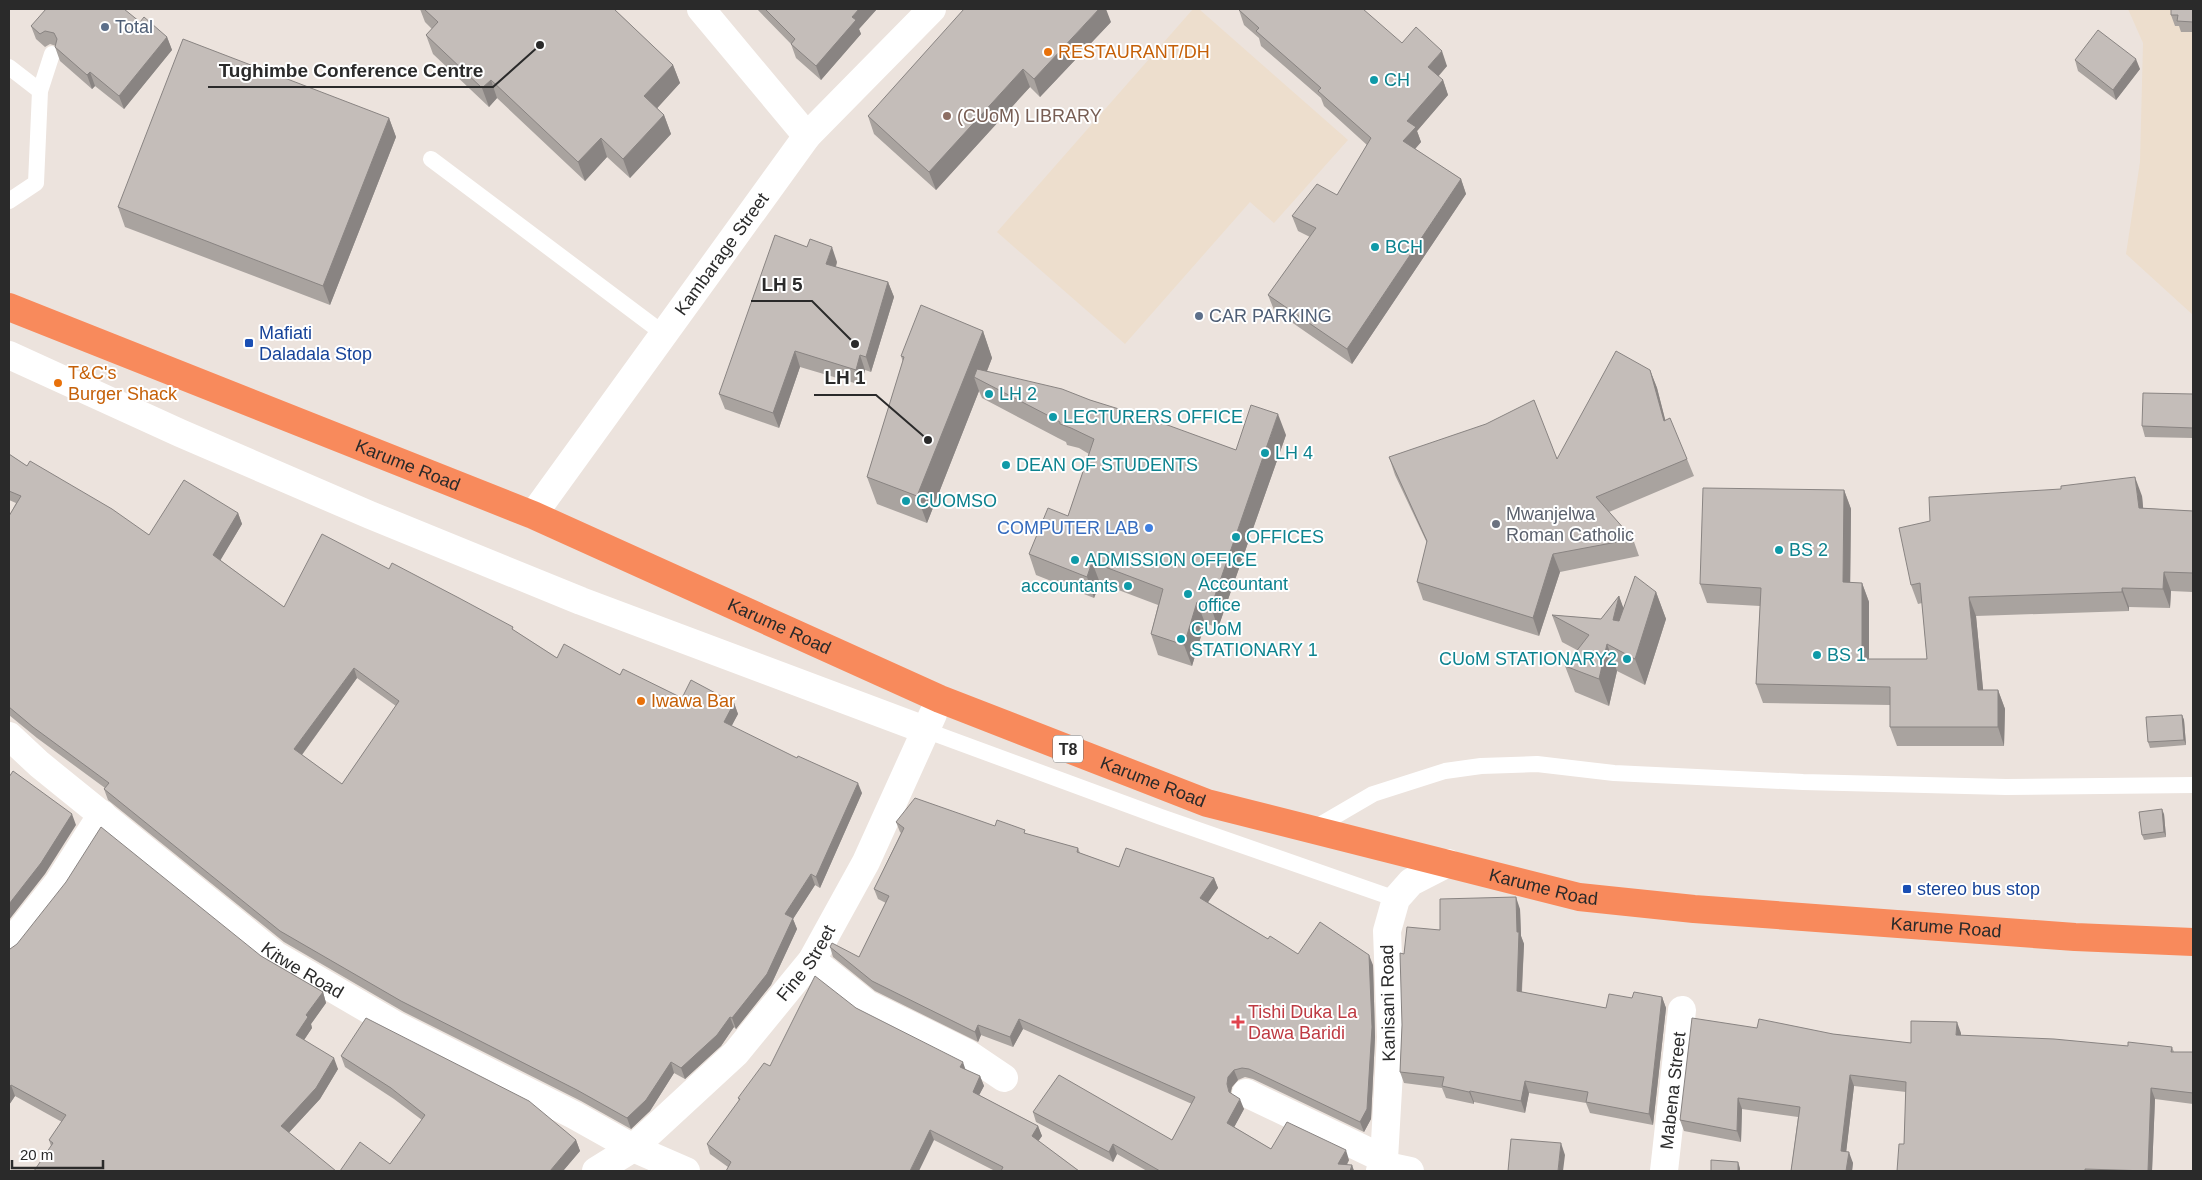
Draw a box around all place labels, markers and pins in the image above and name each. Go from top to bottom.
place label: Total [115,17,153,37]
marker: Total [99,21,111,33]
place label: RESTAURANT/DH [1058,42,1210,62]
marker: RESTAURANT/DH [1042,46,1054,58]
callout: Tughimbe Conference Centre [208,53,493,87]
place label: CH [1384,70,1410,90]
marker: CH [1368,74,1380,86]
place label: (CUoM) LIBRARY [957,106,1102,126]
marker: (CUoM) LIBRARY [941,110,953,122]
place label: BCH [1385,237,1423,257]
marker: BCH [1369,241,1381,253]
callout: LH 5 [751,267,812,301]
place label: CAR PARKING [1209,306,1332,326]
marker: CAR PARKING [1193,310,1205,322]
place label: Mafiati Daladala Stop [259,323,372,364]
marker: Mafiati Daladala Stop [243,337,255,349]
callout: LH 1 [814,361,876,395]
place label: T&C's Burger Shack [68,363,178,404]
marker: T&C's Burger Shack [52,377,64,389]
place label: LH 2 [999,384,1037,404]
marker: LH 2 [983,388,995,400]
place label: LECTURERS OFFICE [1063,407,1243,427]
marker: LECTURERS OFFICE [1047,411,1059,423]
place label: LH 4 [1275,443,1313,463]
marker: LH 4 [1259,447,1271,459]
place label: DEAN OF STUDENTS [1016,455,1198,475]
marker: DEAN OF STUDENTS [1000,459,1012,471]
place label: CUOMSO [916,491,997,511]
marker: CUOMSO [900,495,912,507]
place label: Mwanjelwa Roman Catholic [1506,504,1634,545]
place label: COMPUTER LAB [997,518,1139,538]
marker: Mwanjelwa Roman Catholic [1490,518,1502,530]
marker: COMPUTER LAB [1143,522,1155,534]
place label: OFFICES [1246,527,1324,547]
marker: OFFICES [1230,531,1242,543]
place label: BS 2 [1789,540,1828,560]
marker: BS 2 [1773,544,1785,556]
place label: ADMISSION OFFICE [1085,550,1257,570]
marker: ADMISSION OFFICE [1069,554,1081,566]
place label: Accountant office [1198,574,1288,615]
place label: accountants [1021,576,1118,596]
marker: accountants [1122,580,1134,592]
marker: Accountant office [1182,588,1194,600]
place label: CUoM STATIONARY 1 [1191,619,1318,660]
marker: CUoM STATIONARY 1 [1175,633,1187,645]
place label: BS 1 [1827,645,1866,665]
place label: CUoM STATIONARY2 [1439,649,1617,669]
marker: BS 1 [1811,649,1823,661]
marker: CUoM STATIONARY2 [1621,653,1633,665]
place label: Iwawa Bar [651,691,735,711]
marker: Iwawa Bar [635,695,647,707]
place label: stereo bus stop [1917,879,2040,899]
marker: stereo bus stop [1901,883,1913,895]
place label: Tishi Duka La Dawa Baridi [1248,1002,1358,1043]
marker: Tishi Duka La Dawa Baridi [1232,1016,1244,1028]

